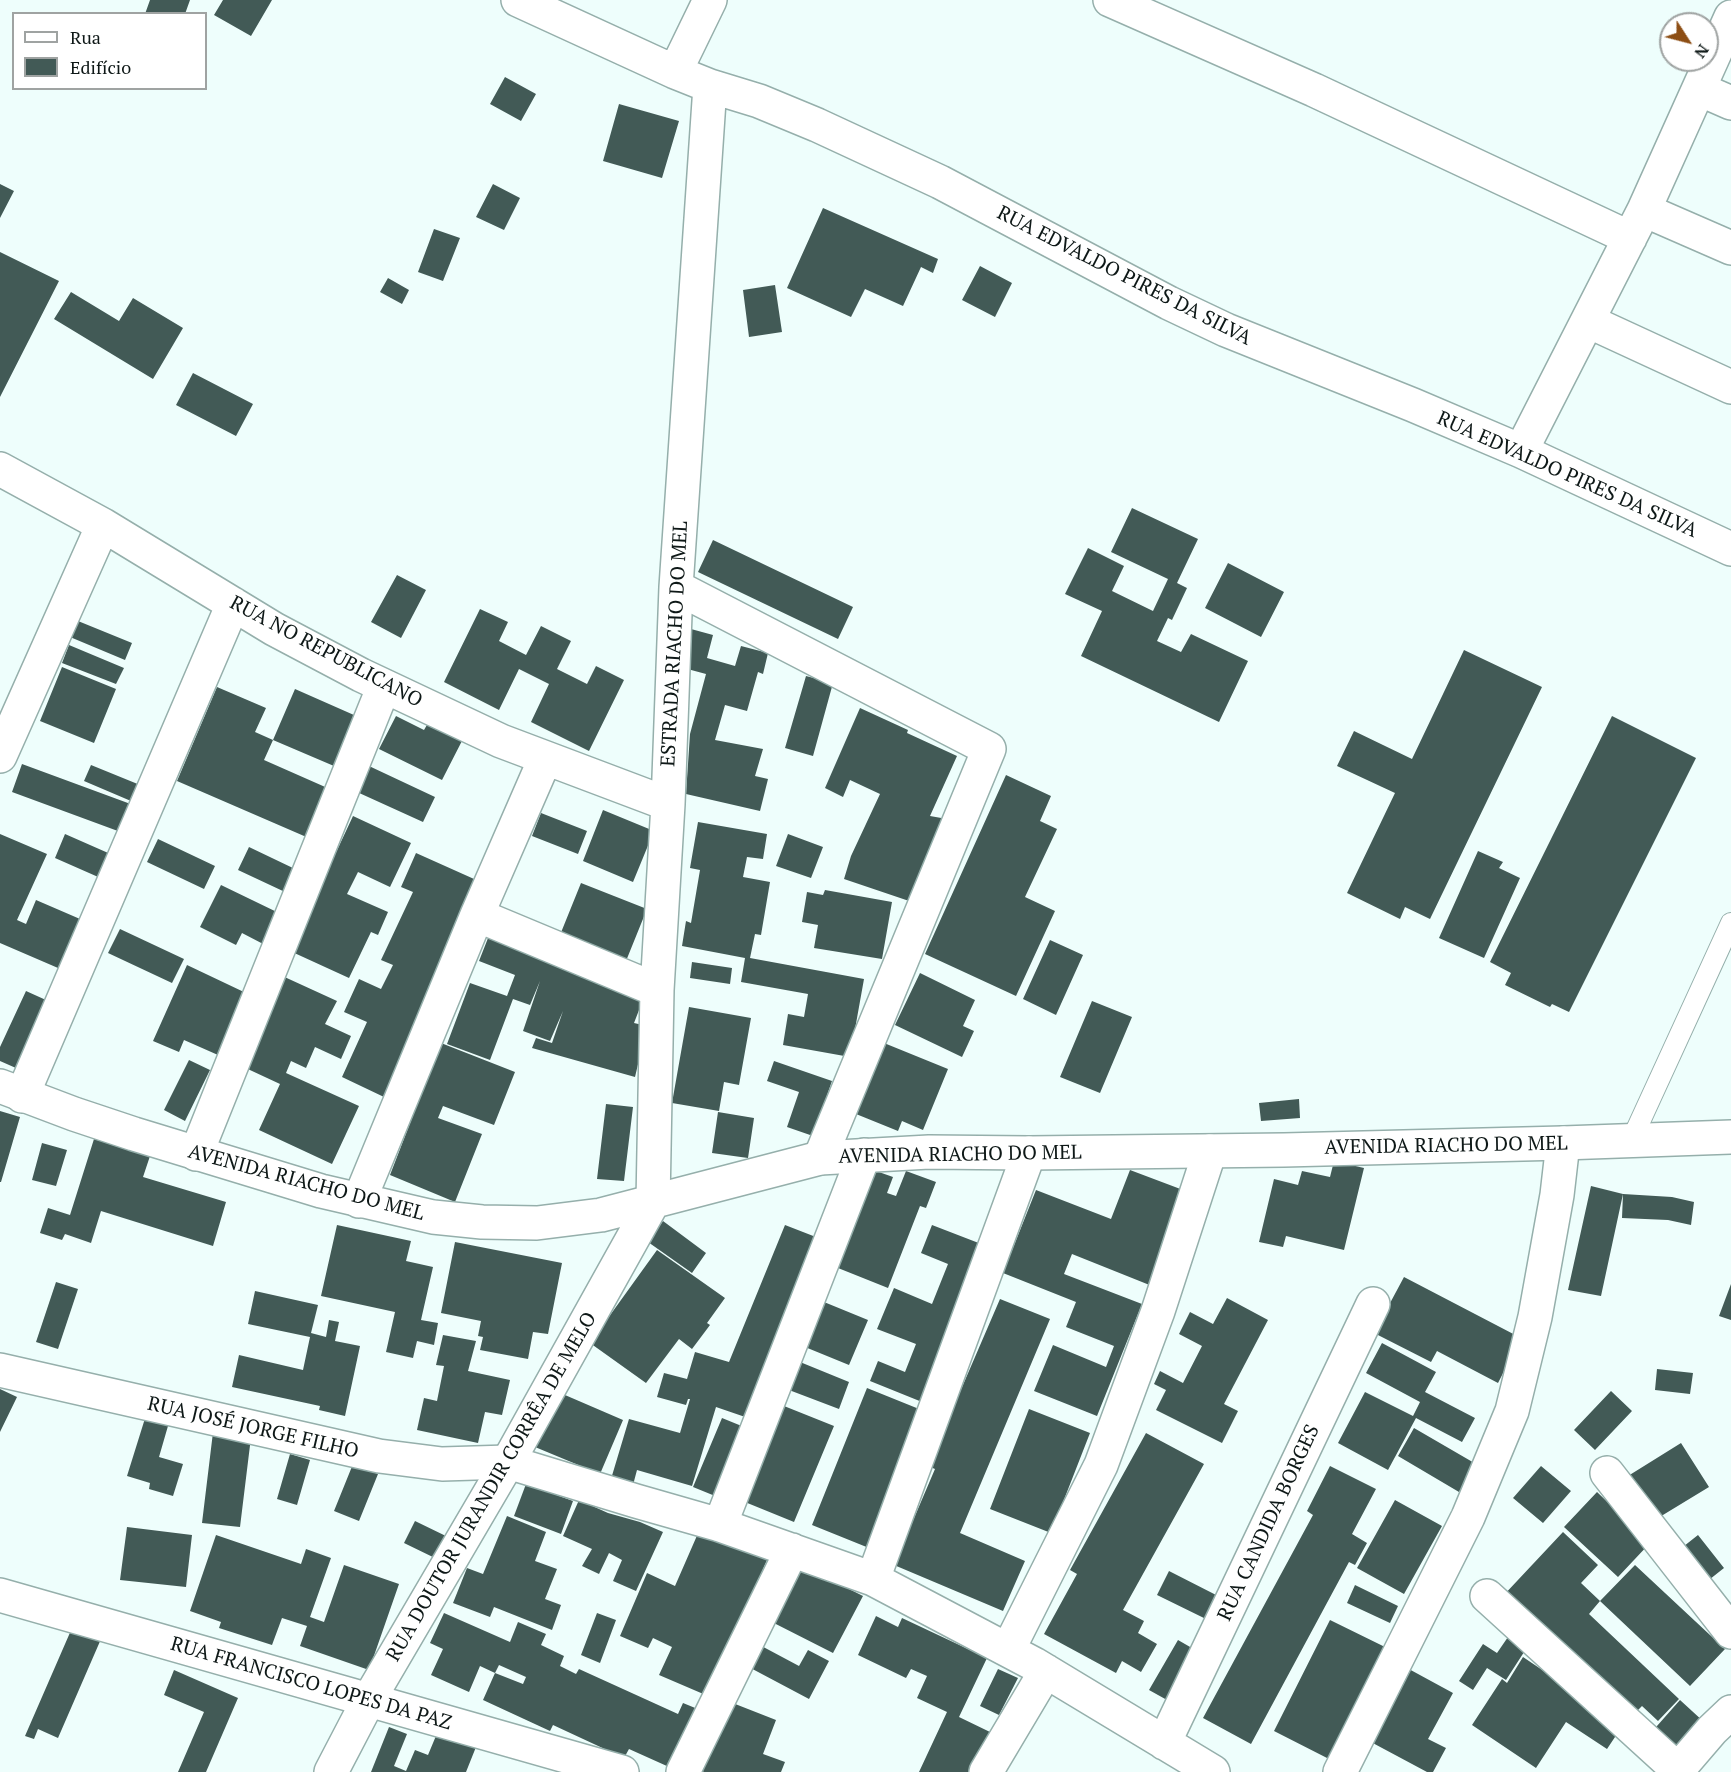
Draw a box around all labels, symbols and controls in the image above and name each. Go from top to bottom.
legend [12,12,207,90]
north arrow [1659,12,1719,72]
text: Rua [70,25,101,49]
text: N [1689,40,1714,63]
text: Edifício [70,55,131,79]
street label: RUA EDVALDO PIRES DA SILVA [993,201,1255,351]
street label: RUA EDVALDO PIRES DA SILVA [1433,407,1701,543]
street label: ESTRADA RIACHO DO MEL [657,521,693,767]
street label: RUA NO REPUBLICANO [226,591,426,713]
street label: AVENIDA RIACHO DO MEL [1324,1132,1568,1160]
street label: AVENIDA RIACHO DO MEL [185,1140,427,1226]
street label: AVENIDA RIACHO DO MEL [838,1141,1082,1169]
street label: RUA DOUTOR JURANDIR CORRÊA DE MELO [382,1308,602,1666]
street label: RUA JOSÉ JORGE FILHO [145,1392,361,1464]
street label: RUA CANDIDA BORGES [1213,1421,1325,1625]
street label: RUA FRANCISCO LOPES DA PAZ [168,1632,454,1736]

